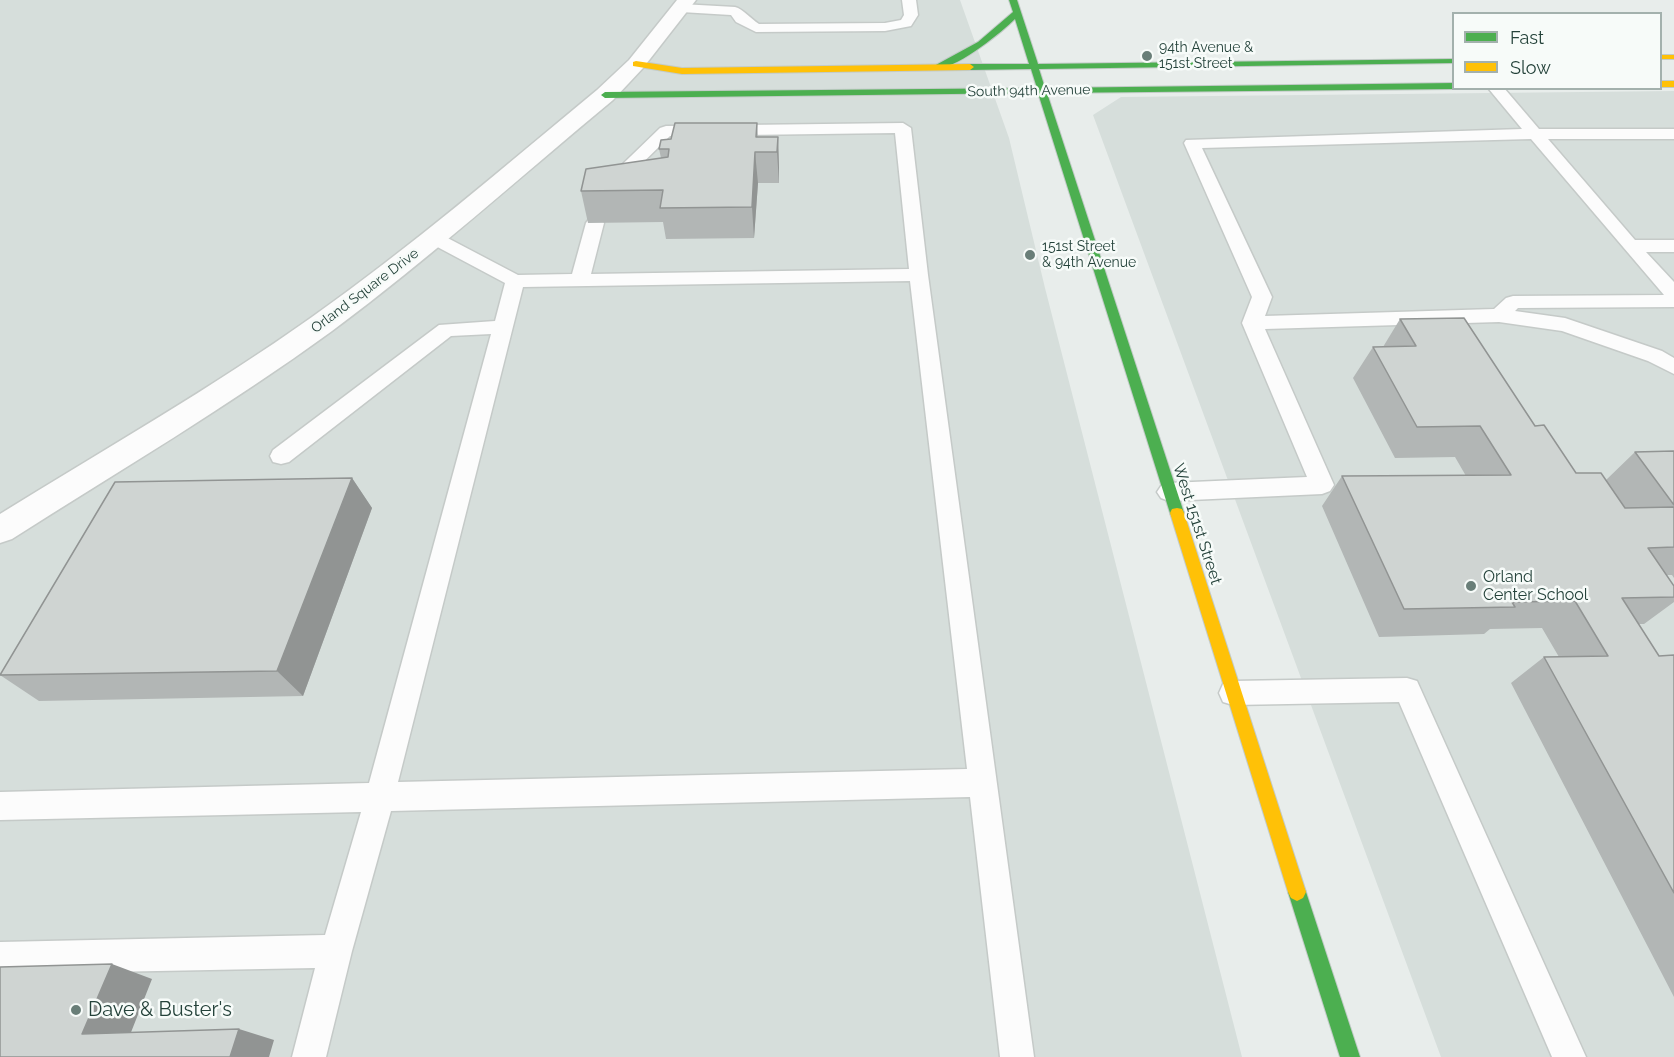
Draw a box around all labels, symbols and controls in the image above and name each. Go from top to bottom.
legend [1452,12,1662,90]
text: Fast [1510,27,1544,48]
place label: 94th Avenue & 151st Street [1159,40,1253,72]
marker: 94th Avenue & 151st Street [1140,49,1154,63]
text: Slow [1510,57,1551,78]
street label: South 94th Avenue [967,82,1091,100]
place label: 151st Street & 94th Avenue [1042,239,1136,272]
street label: Orland Square Drive [308,245,422,337]
marker: 151st Street & 94th Avenue [1023,248,1037,262]
street label: West 151st Street [1168,461,1226,587]
place label: Orland Center School [1483,567,1588,605]
marker: Orland Center School [1464,579,1478,593]
place label: Dave & Buster's [88,998,232,1022]
marker: Dave & Buster's [69,1003,83,1017]

